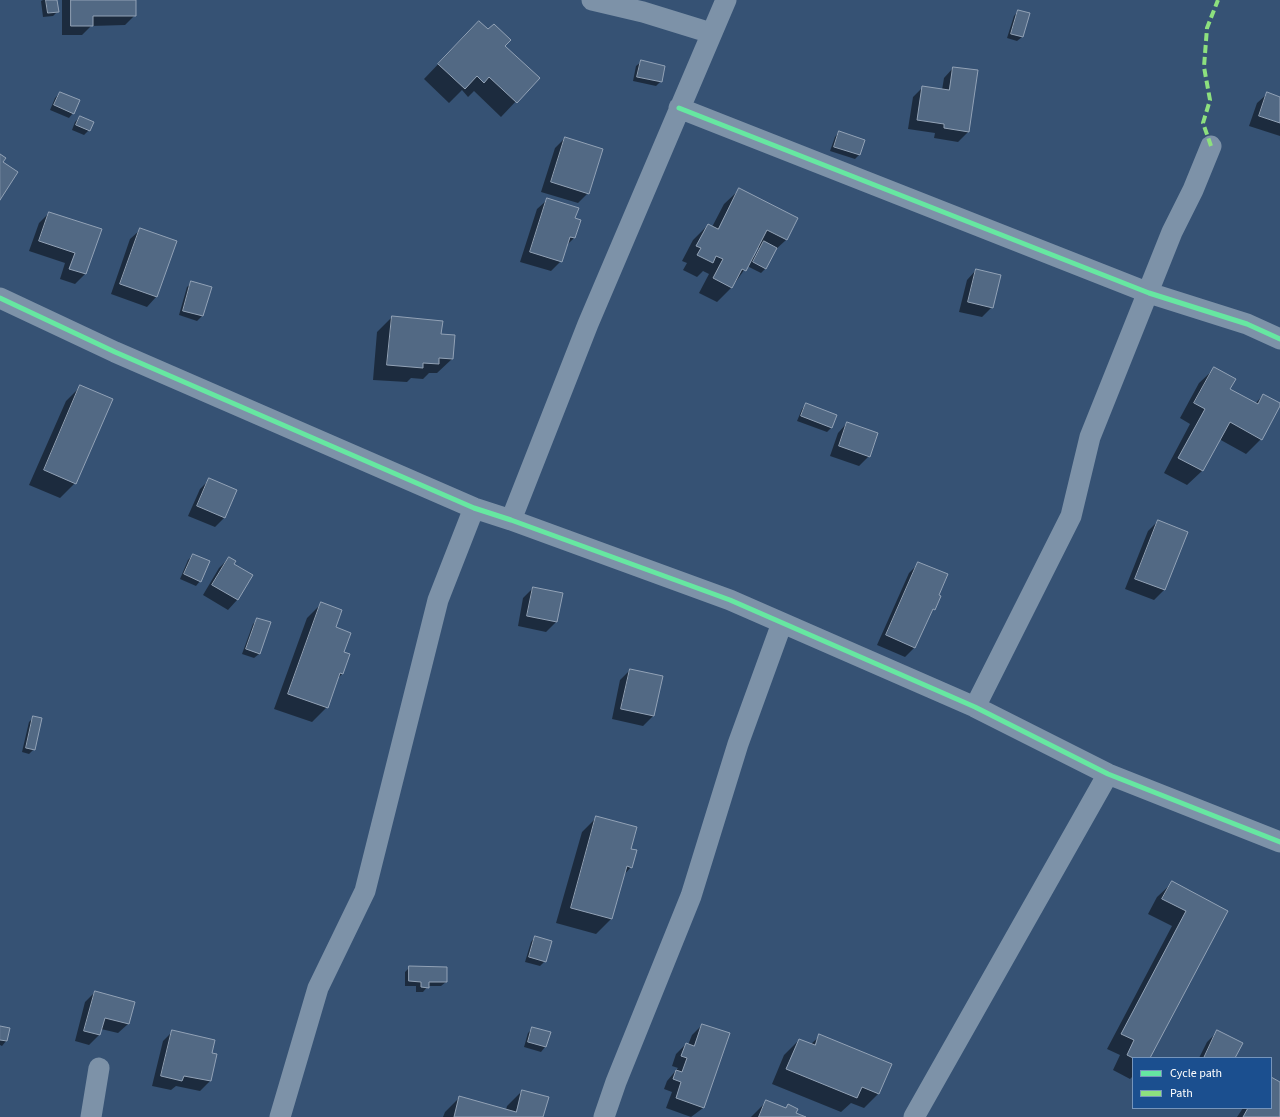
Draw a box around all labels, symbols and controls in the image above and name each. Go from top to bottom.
legend [1132,1057,1272,1109]
text: Cycle path [1170,1065,1222,1082]
text: Path [1170,1085,1193,1102]

